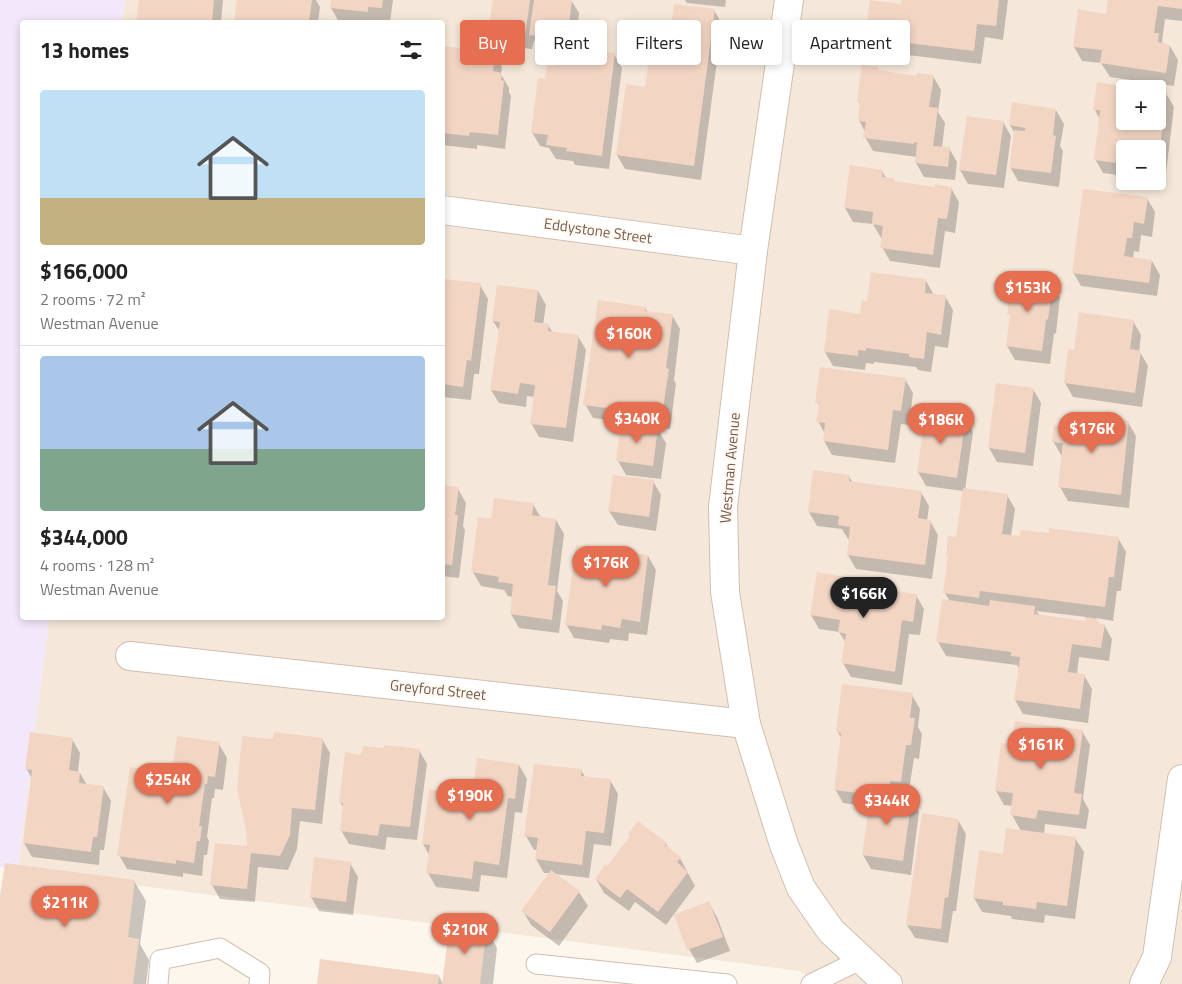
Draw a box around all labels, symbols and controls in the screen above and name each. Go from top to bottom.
chip: Buy [460,20,525,65]
chip: Rent [535,20,607,65]
chip: Filters [617,20,701,65]
chip: New [711,20,782,65]
chip: Apartment [792,20,910,65]
text: 13 homes [40,34,129,66]
icon: filters [397,36,425,64]
map controls [1116,80,1166,190]
button: + [1116,80,1166,130]
icon: home [188,123,278,213]
button: − [1116,140,1166,190]
street label: Eddystone Street [543,212,654,250]
text: $166,000 [40,255,128,287]
pin: $153K [993,270,1063,313]
text: $153K [1005,275,1051,299]
text: 2 rooms · 72 m² [40,287,145,311]
text: Westman Avenue [40,311,159,335]
pin: $160K [594,316,664,359]
text: $160K [606,321,652,345]
icon: home [188,388,278,478]
pin: $340K [602,402,672,444]
pin: $186K [906,402,976,445]
text: $340K [614,406,660,430]
text: $186K [918,407,964,431]
street label: Westman Avenue [713,412,746,524]
pin: $176K [1057,412,1127,454]
text: $176K [1069,416,1115,440]
text: $344,000 [40,521,128,553]
pin: $176K [571,546,641,588]
text: $176K [583,550,629,574]
text: 4 rooms · 128 m² [40,553,154,577]
pin: $166K [829,576,899,619]
text: Westman Avenue [40,577,159,601]
text: $166K [841,581,887,605]
street label: Greyford Street [389,673,488,706]
pin: $161K [1006,728,1076,770]
text: $161K [1018,732,1064,756]
pin: $254K [133,762,203,805]
text: $254K [145,767,191,791]
pin: $190K [435,778,505,821]
text: $190K [447,783,493,807]
pin: $344K [852,784,922,826]
text: $344K [864,788,910,812]
pin: $211K [30,886,100,928]
text: $211K [42,890,88,914]
pin: $210K [430,912,500,955]
text: $210K [442,917,488,941]

